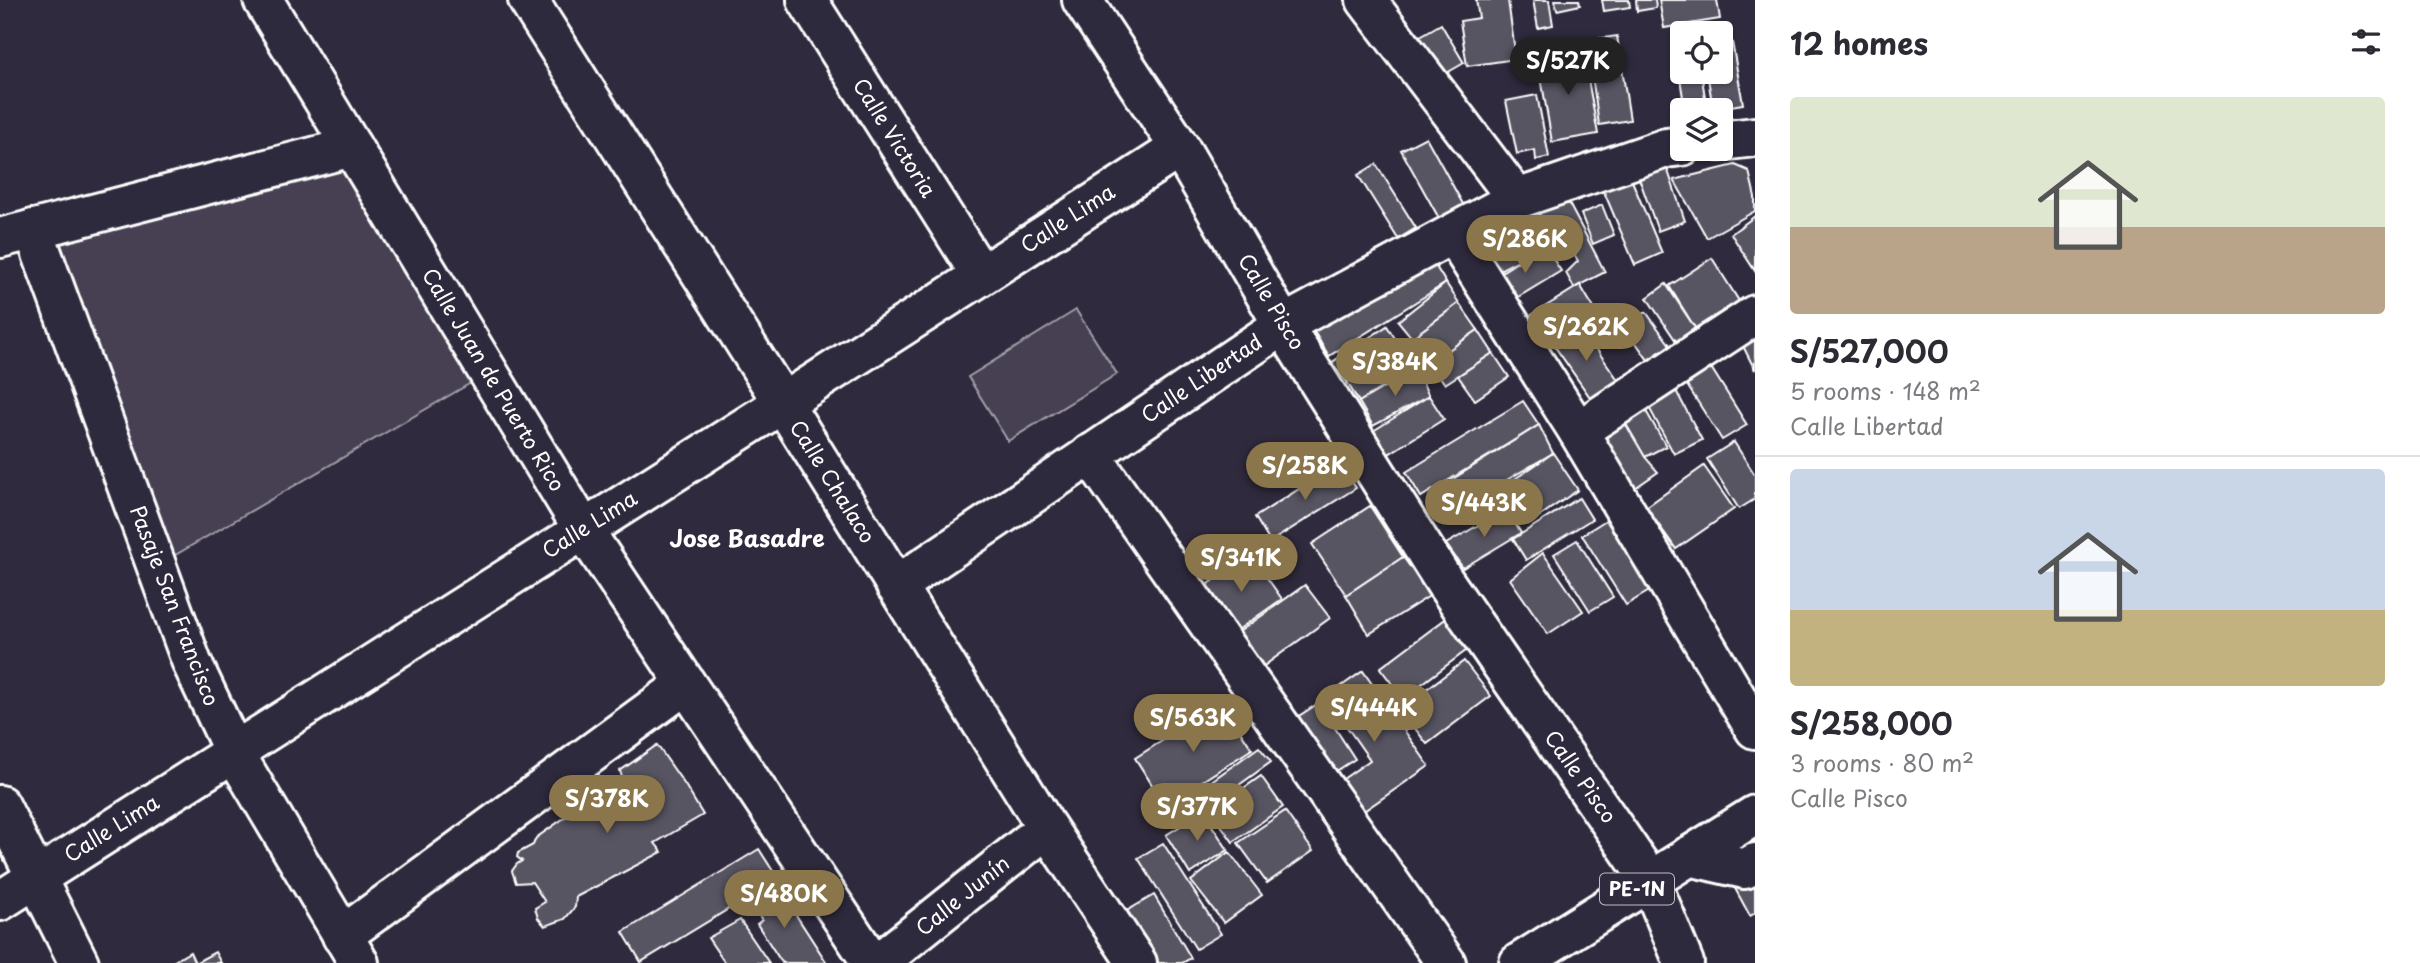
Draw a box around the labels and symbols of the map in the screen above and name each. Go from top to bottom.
pin: S/527K [1511,38,1625,97]
street label: Calle Victoria [846,71,946,204]
street label: Calle Lima [1013,174,1121,260]
pin: S/286K [1468,216,1582,275]
street label: Calle Pisco [1231,247,1314,355]
street label: Calle Juan de Puerto Rico [415,261,574,497]
pin: S/262K [1529,304,1643,363]
street label: Calle Libertad [1134,325,1268,430]
pin: S/384K [1338,338,1452,398]
street label: Calle Chalaco [783,413,884,549]
pin: S/258K [1248,442,1362,502]
pin: S/443K [1427,480,1541,539]
street label: Calle Lima [535,481,643,565]
street label: Pasaje San Francisco [123,500,229,710]
district label: Jose Basadre [669,520,825,555]
pin: S/341K [1184,534,1298,594]
pin: S/444K [1317,684,1431,744]
pin: S/563K [1136,694,1250,754]
street label: Calle Pisco [1538,723,1626,829]
pin: S/378K [550,776,664,835]
pin: S/377K [1140,784,1254,843]
street label: Calle Lima [57,785,165,869]
street label: Calle Junín [908,846,1016,942]
pin: S/480K [727,870,841,930]
road number: PE-1N [1600,874,1674,904]

